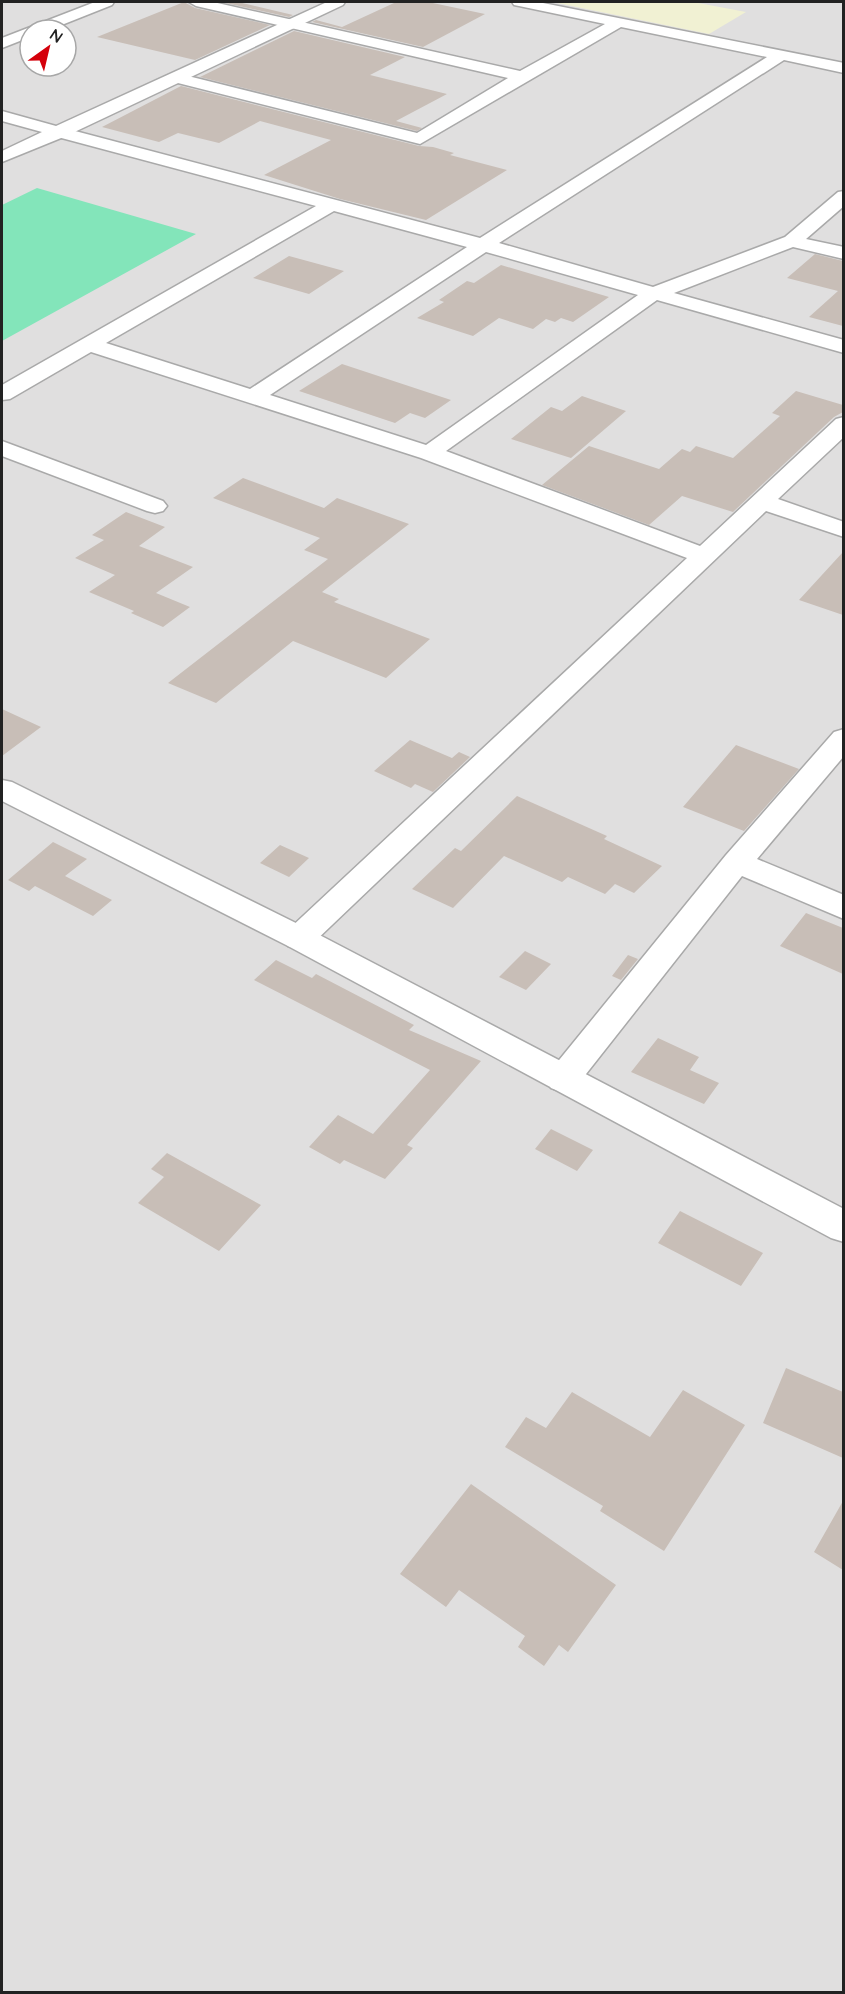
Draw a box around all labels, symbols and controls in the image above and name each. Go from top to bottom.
north arrow [18,18,78,78]
text: N [46,24,67,47]

